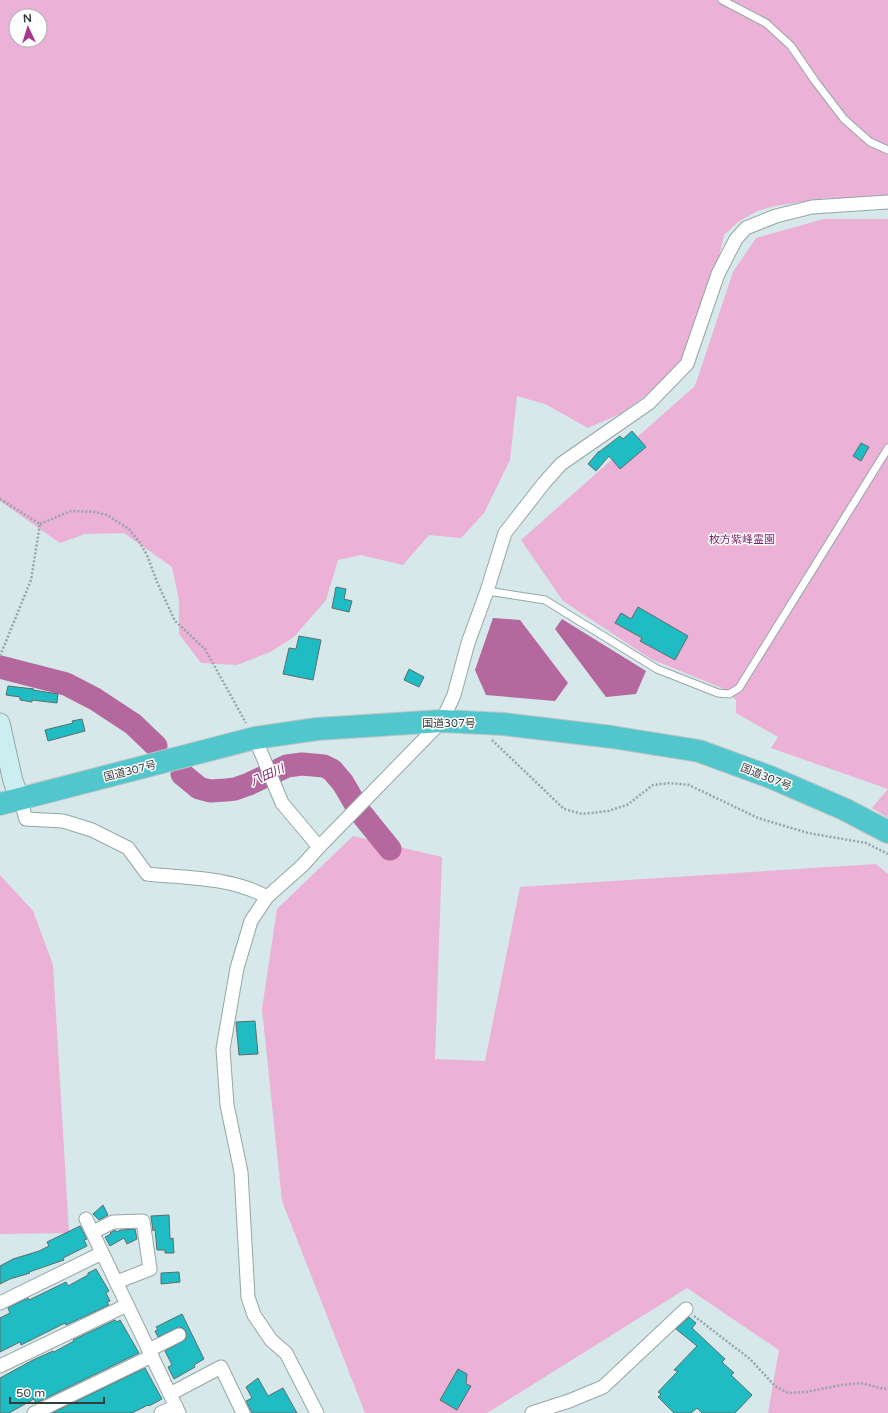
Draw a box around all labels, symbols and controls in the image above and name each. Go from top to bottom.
north arrow [8,8,48,48]
text: N [22,12,32,25]
park label: 枚方紫峰霊園 [709,533,775,546]
street label: 国道307号 [422,717,476,730]
street label: 国道307号 [102,758,158,784]
water label: 八田川 [248,760,288,789]
street label: 国道307号 [739,761,793,793]
scale bar [10,1379,104,1405]
text: 50 m [16,1386,45,1400]

